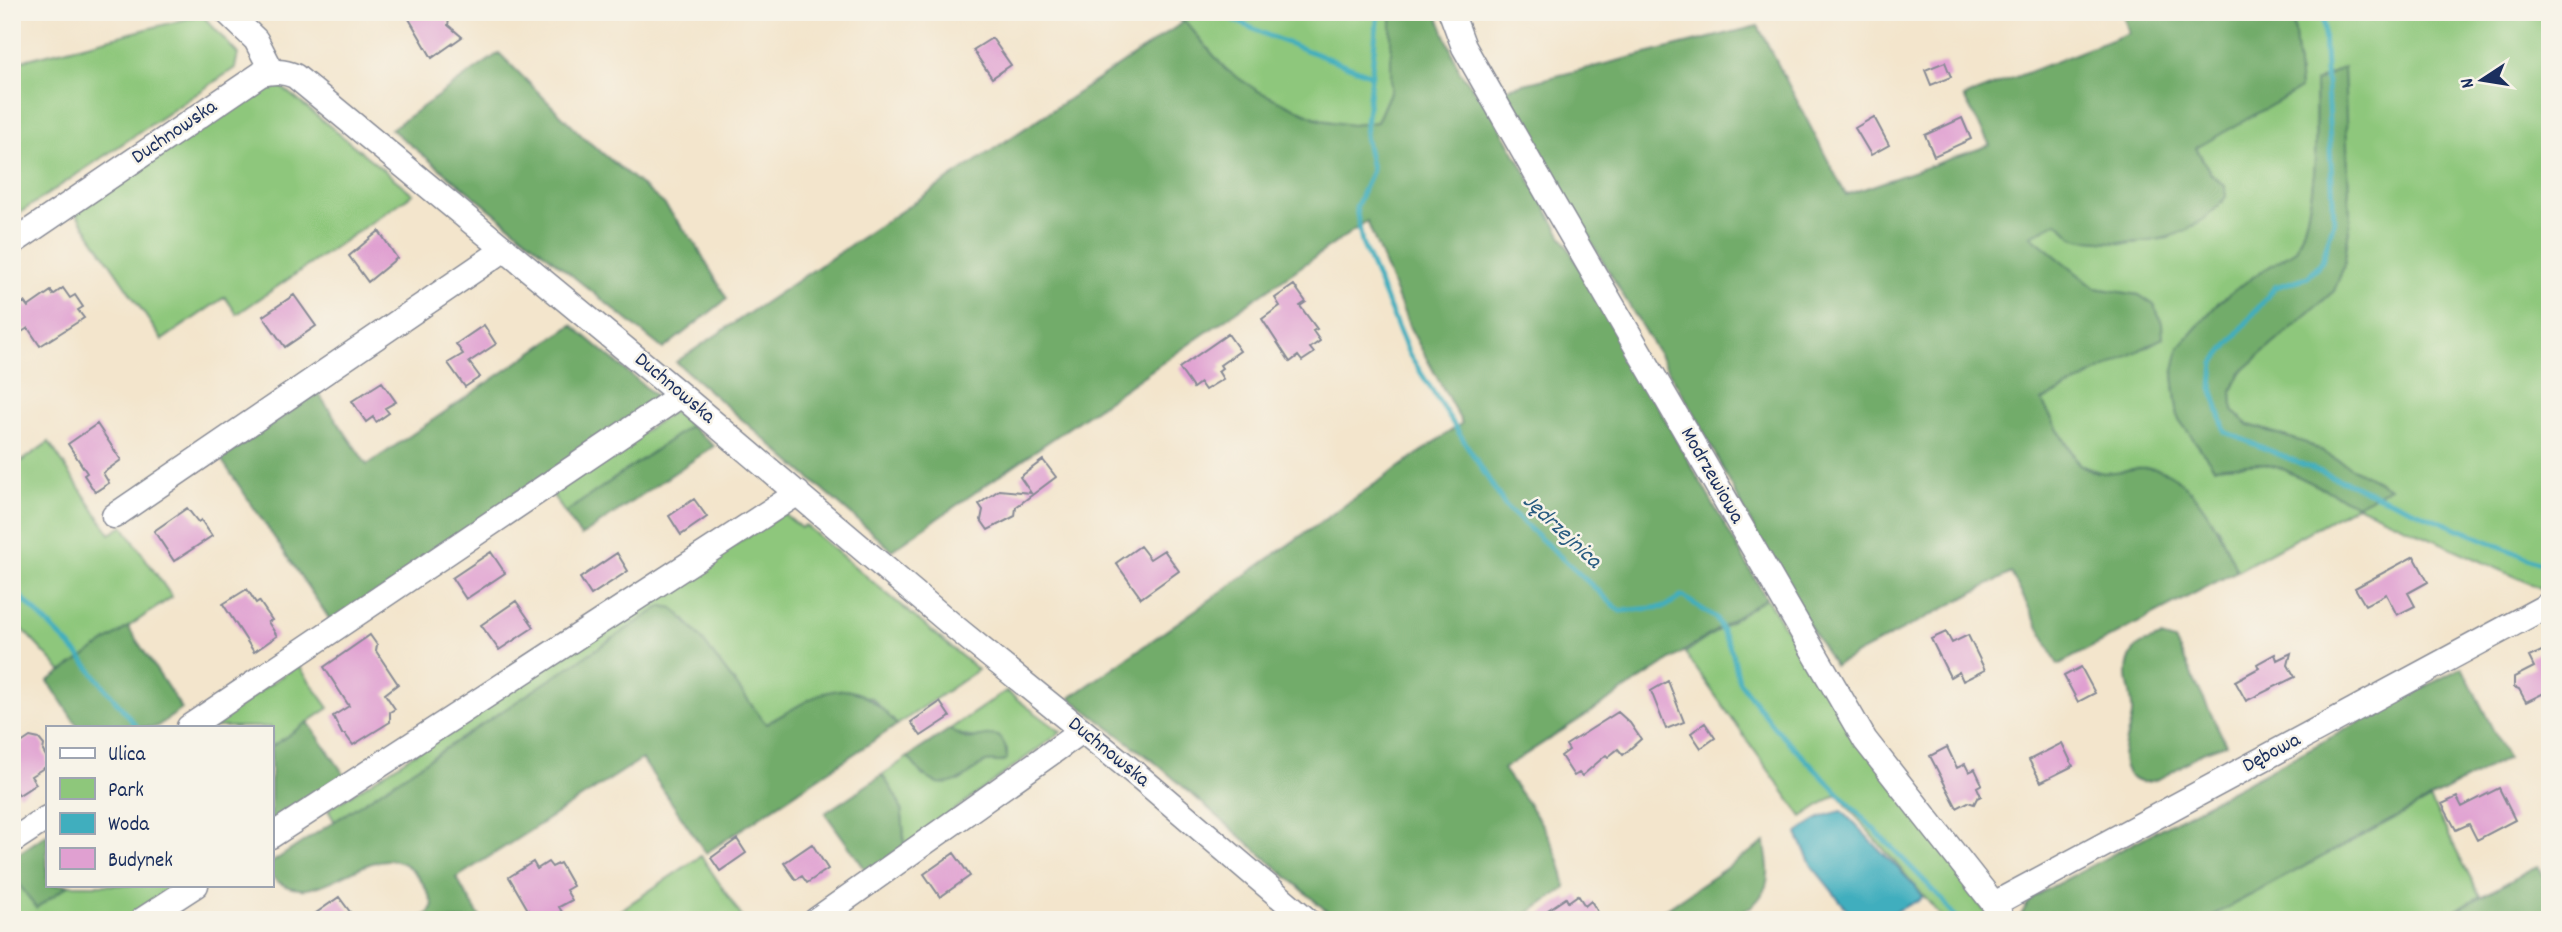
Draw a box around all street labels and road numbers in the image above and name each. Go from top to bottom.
street label: Duchnowska [126,93,225,173]
street label: Duchnowska [627,346,722,433]
street label: Modrzewiowa [1671,422,1751,531]
street label: Duchnowska [1061,711,1156,796]
street label: Dębowa [2238,726,2307,782]

